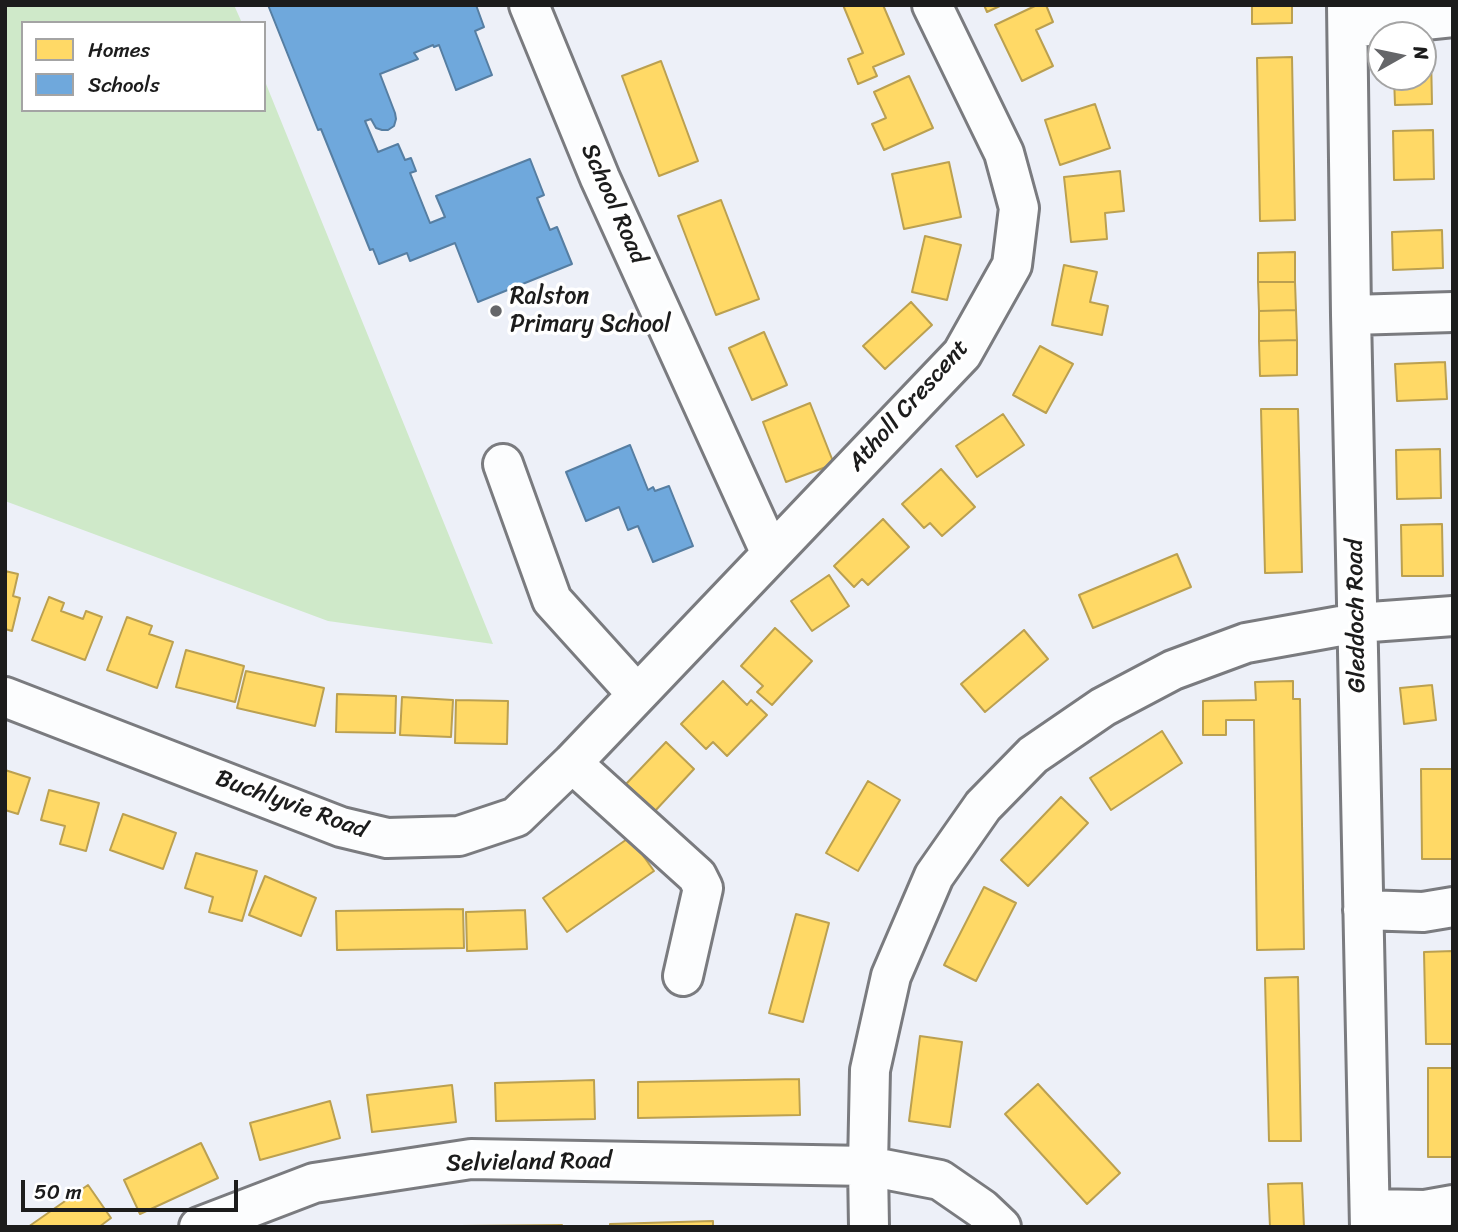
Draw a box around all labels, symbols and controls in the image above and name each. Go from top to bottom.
legend [21,21,266,112]
north arrow [1367,21,1437,91]
text: Homes [88,31,150,69]
text: N [1404,44,1439,62]
text: Schools [88,66,160,104]
street label: School Road [574,139,652,269]
place label: Ralston Primary School [510,283,671,339]
marker: Ralston Primary School [488,303,504,319]
street label: Atholl Crescent [842,334,976,478]
street label: Gleddoch Road [1341,539,1373,693]
street label: Buchlyvie Road [211,764,371,846]
street label: Selvieland Road [446,1147,612,1179]
scale bar [24,1166,242,1210]
text: 50 m [34,1173,82,1211]

